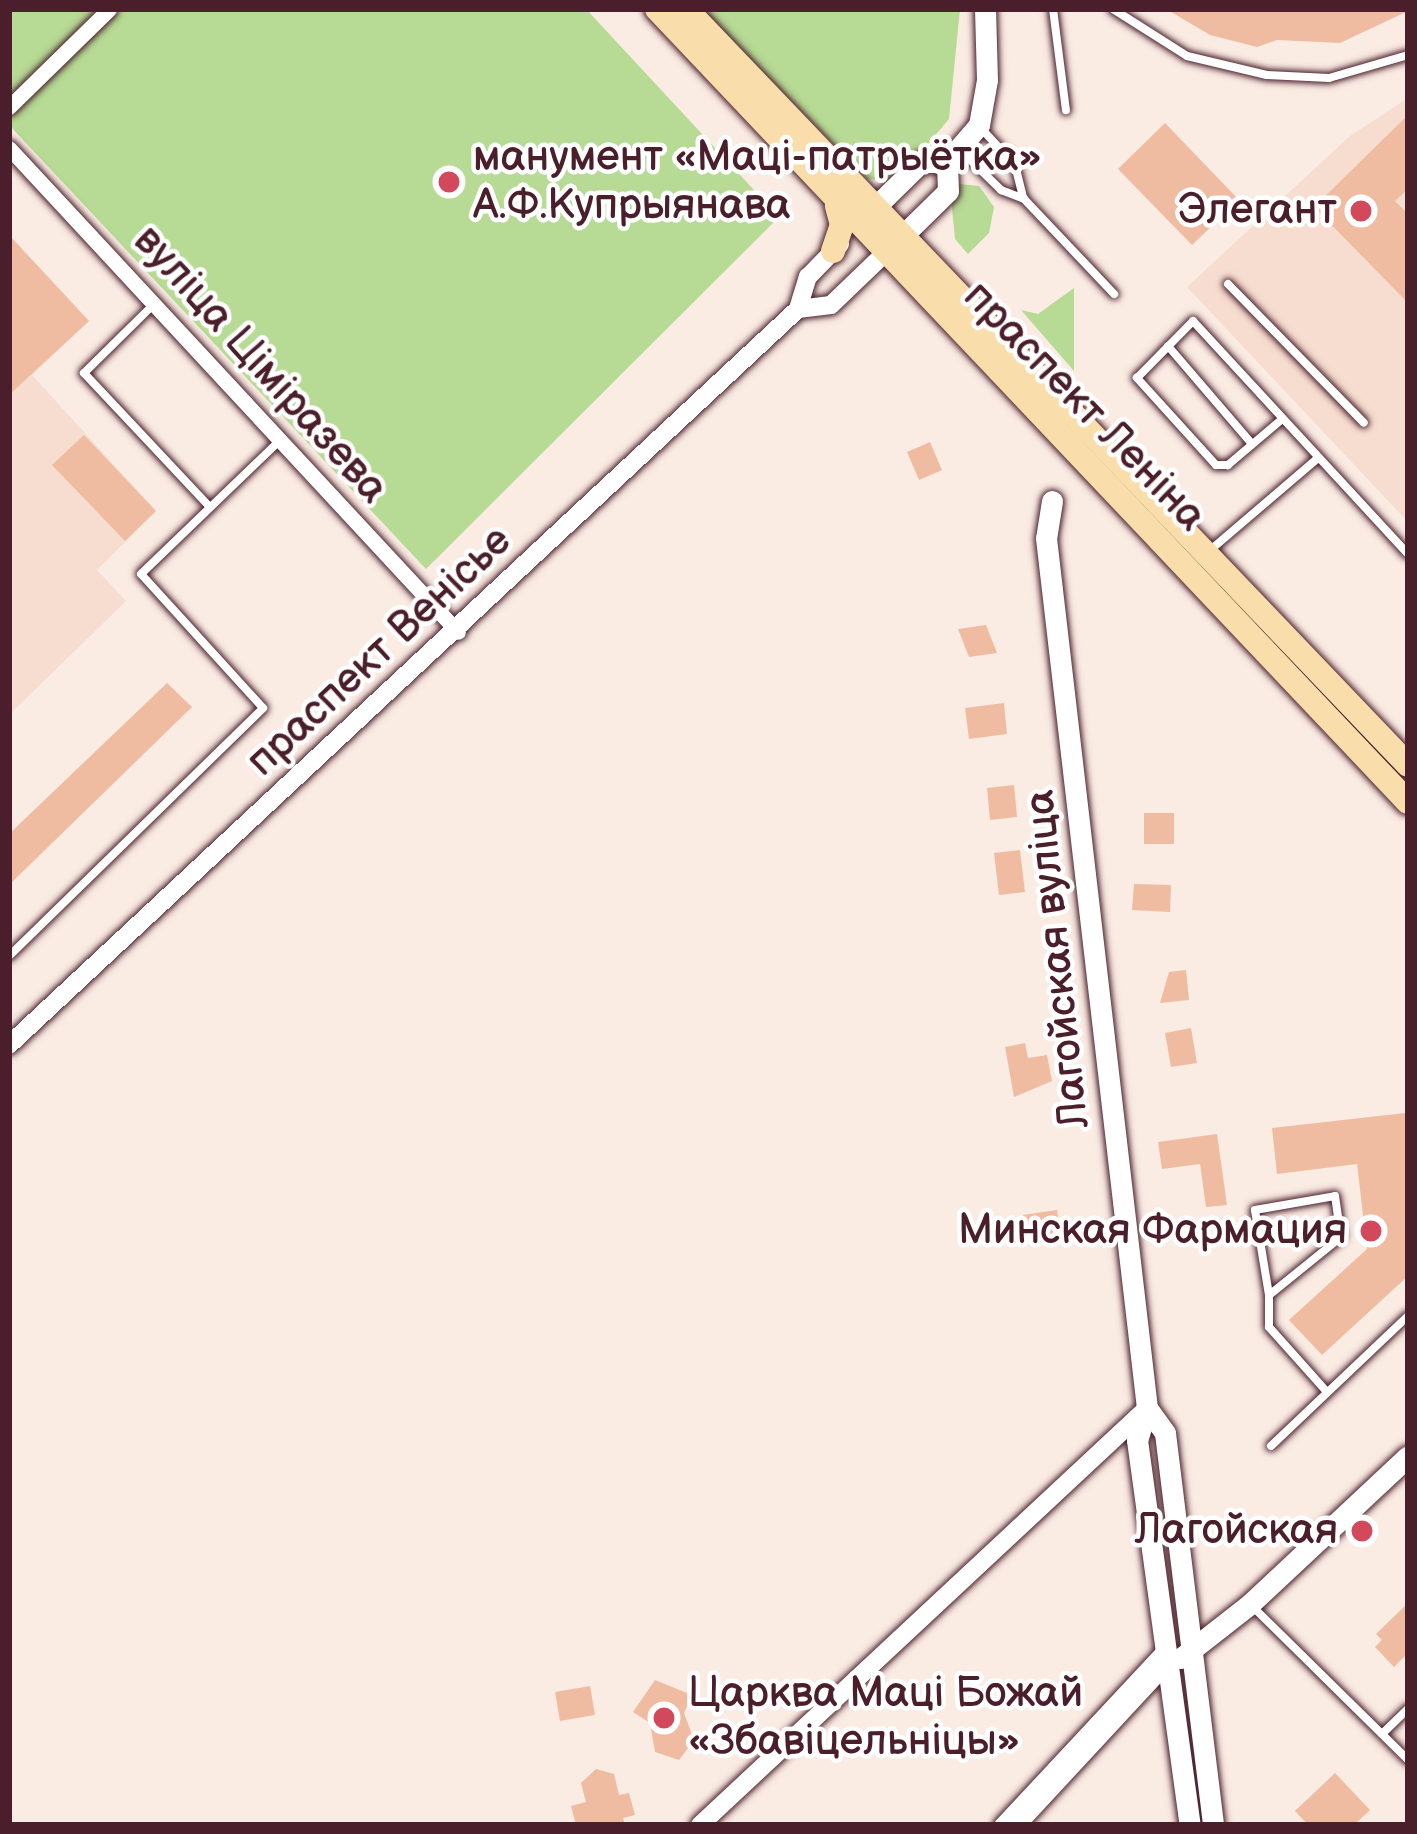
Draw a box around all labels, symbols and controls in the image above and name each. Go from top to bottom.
place label: манумент «Маці-патрыётка» А.Ф.Купрыянава [473,133,1042,231]
marker: манумент «Маці-патрыётка» А.Ф.Купрыянава [436,169,462,195]
place label: Элегант [1178,186,1337,236]
marker: Элегант [1348,198,1374,224]
street label: вуліца Ціміразева [122,216,398,514]
street label: праспект Леніна [952,272,1216,542]
street label: праспект Венісье [237,516,523,788]
street label: Лагойская вуліца [1015,787,1101,1131]
place label: Минская Фармация [958,1206,1347,1256]
marker: Минская Фармация [1358,1218,1384,1244]
place label: Лагойская [1135,1506,1338,1556]
marker: Лагойская [1349,1518,1375,1544]
place label: Царква Маці Божай «Збавіцельніцы» [688,1669,1083,1768]
marker: Царква Маці Божай «Збавіцельніцы» [651,1705,677,1731]

